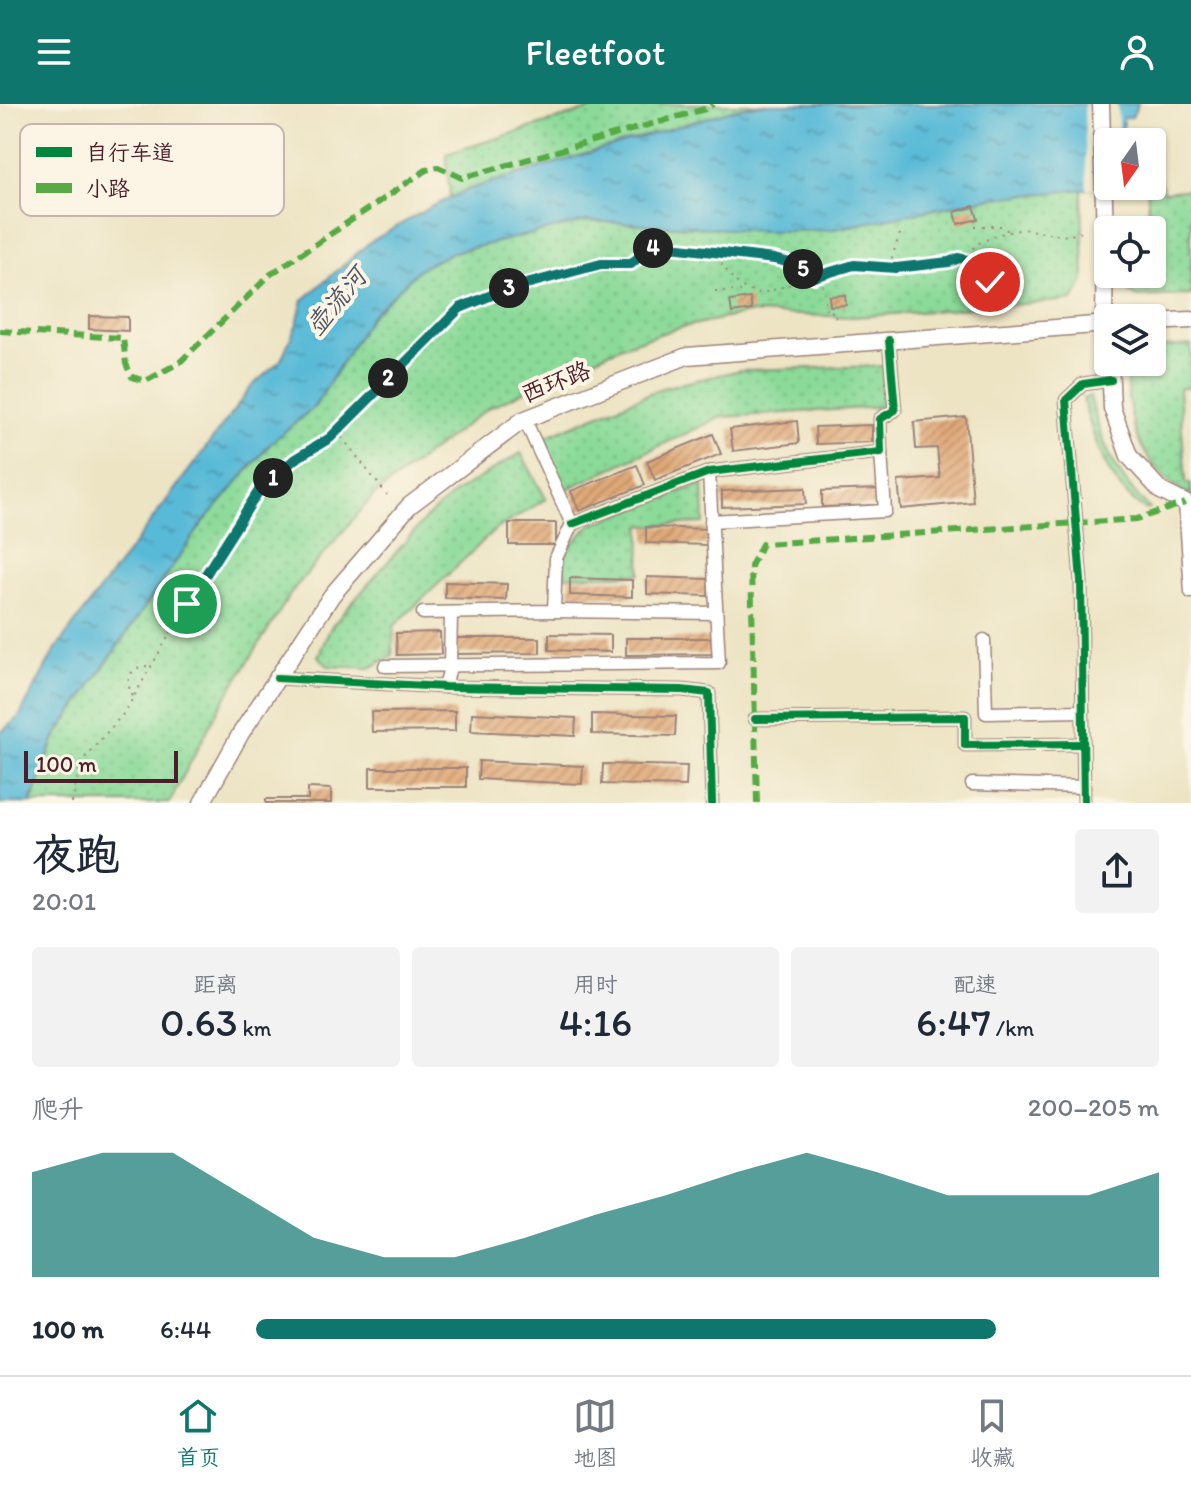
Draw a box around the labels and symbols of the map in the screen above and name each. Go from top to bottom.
legend [20,124,284,216]
north arrow [1094,128,1166,200]
text: 自行车道 [86,139,174,166]
text: 小路 [86,175,130,202]
pin: 4 [633,228,673,268]
pin [956,248,1024,316]
pin: 5 [783,249,823,289]
water label: 壶流河 [299,258,376,341]
pin: 3 [489,268,529,308]
street label: 西环路 [517,355,595,408]
pin: 2 [368,358,408,398]
pin: 1 [253,458,293,498]
pin [153,570,221,638]
scale bar [24,747,178,783]

